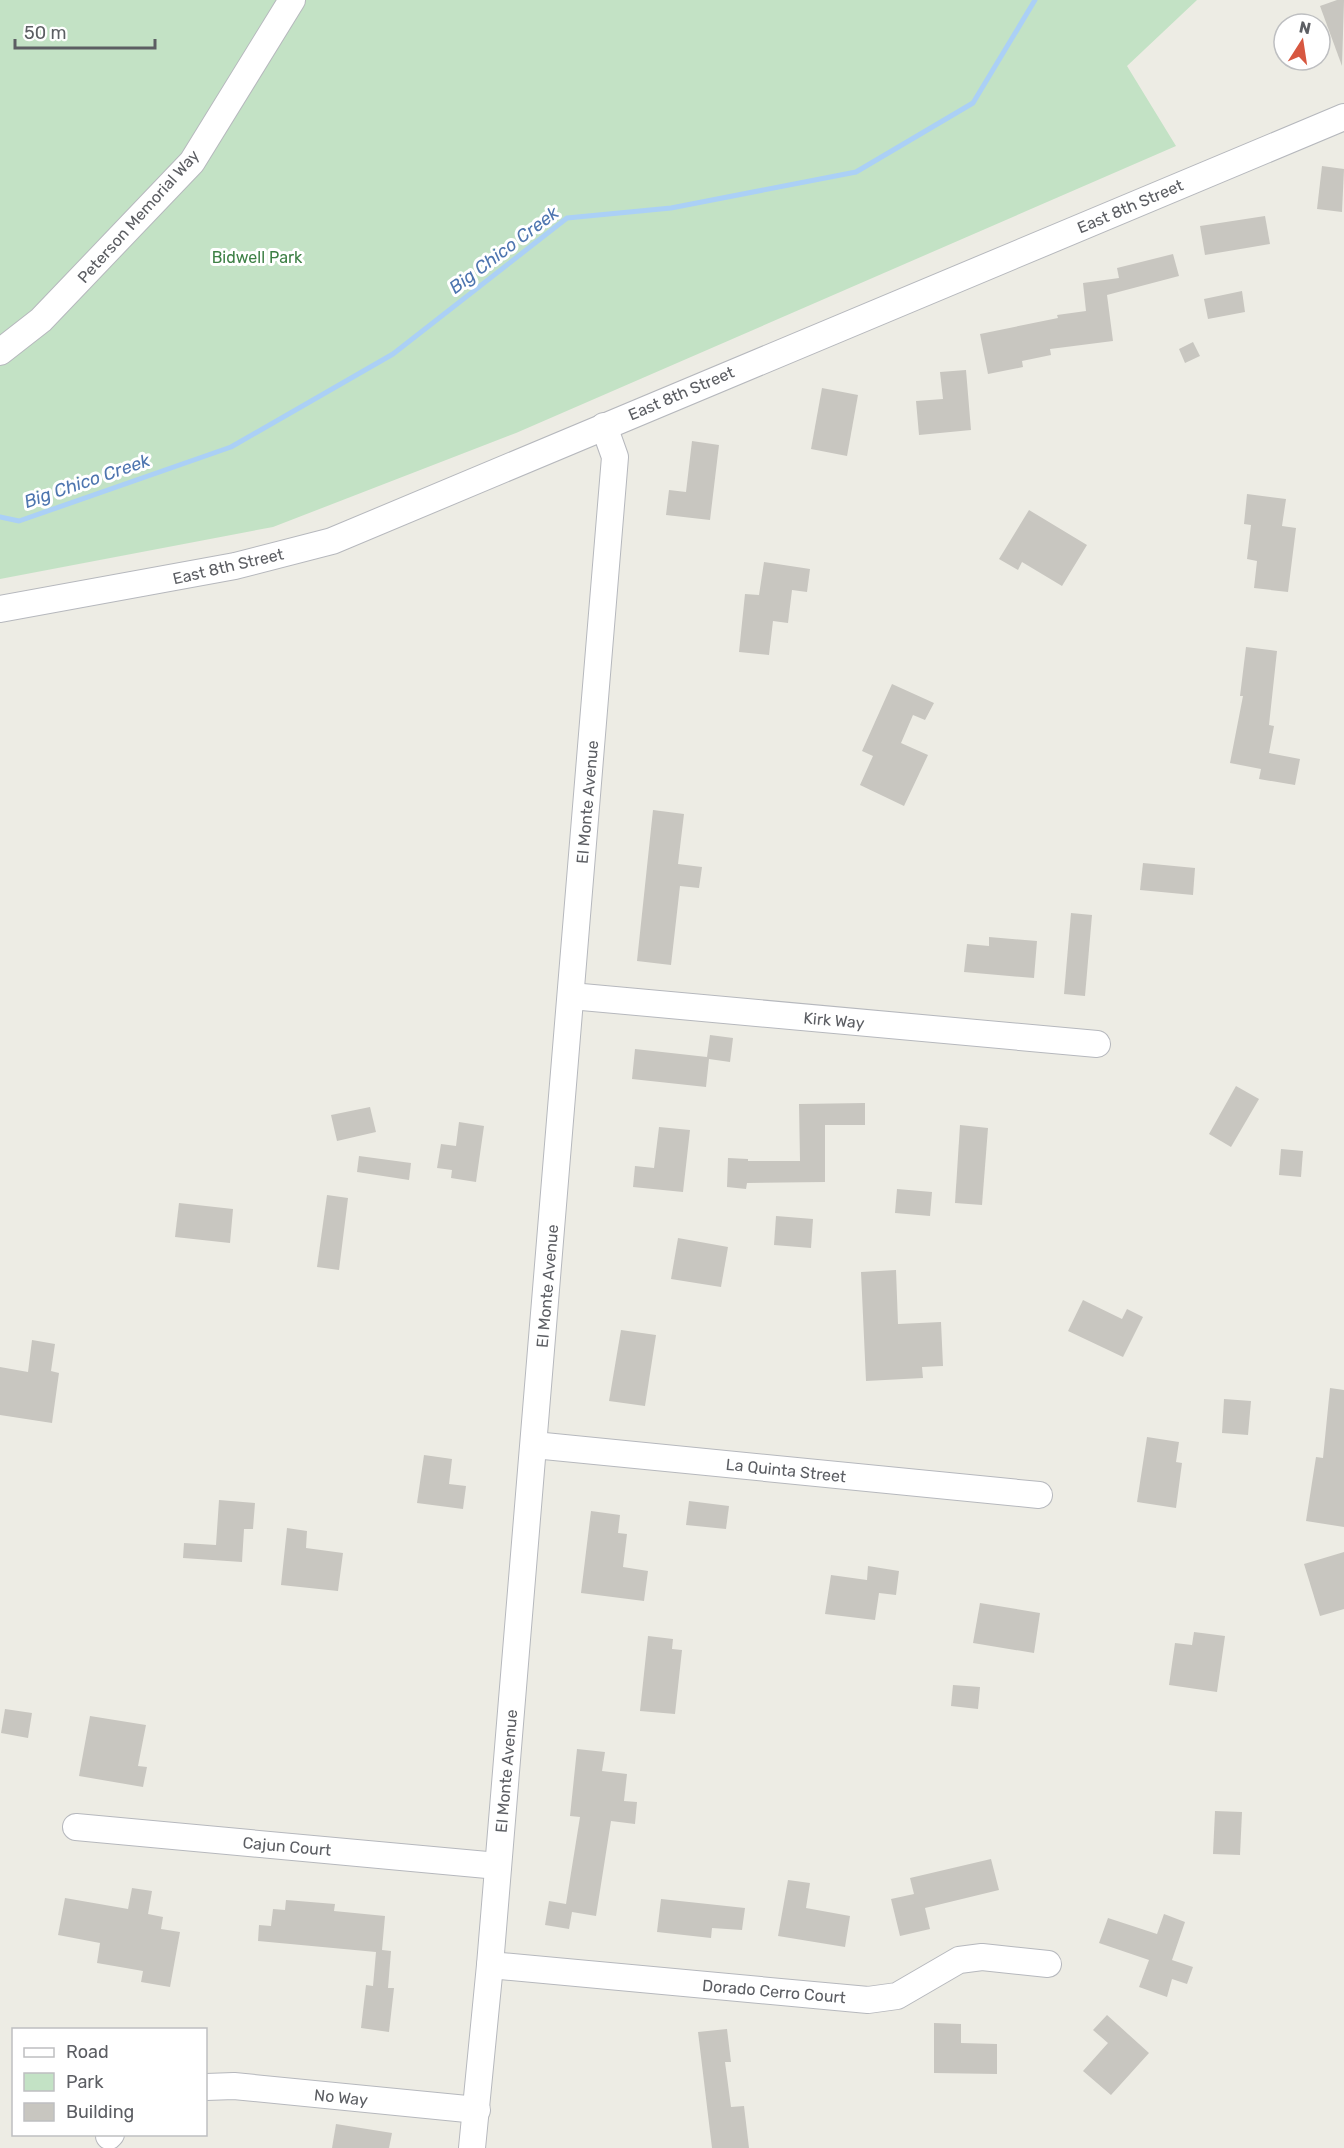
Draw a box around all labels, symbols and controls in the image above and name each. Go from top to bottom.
scale bar [15,12,154,50]
north arrow [1272,12,1332,72]
text: N [1297,17,1313,38]
text: 50 m [24,22,67,44]
street label: Peterson Memorial Way [74,146,203,287]
street label: East 8th Street [1074,176,1186,237]
water label: Big Chico Creek [445,201,564,298]
park label: Bidwell Park [212,248,303,267]
street label: East 8th Street [625,363,737,424]
water label: Big Chico Creek [21,449,154,513]
street label: East 8th Street [171,544,285,588]
street label: El Monte Avenue [573,740,602,865]
street label: Kirk Way [803,1008,865,1033]
street label: El Monte Avenue [533,1224,562,1349]
street label: La Quinta Street [725,1455,847,1486]
street label: El Monte Avenue [492,1709,521,1834]
street label: Cajun Court [242,1833,332,1860]
street label: Dorado Cerro Court [701,1976,847,2007]
legend [12,2028,207,2136]
text: Road [66,2041,109,2063]
text: Park [66,2071,104,2093]
street label: No Way [313,2085,369,2110]
text: Building [66,2101,134,2123]

